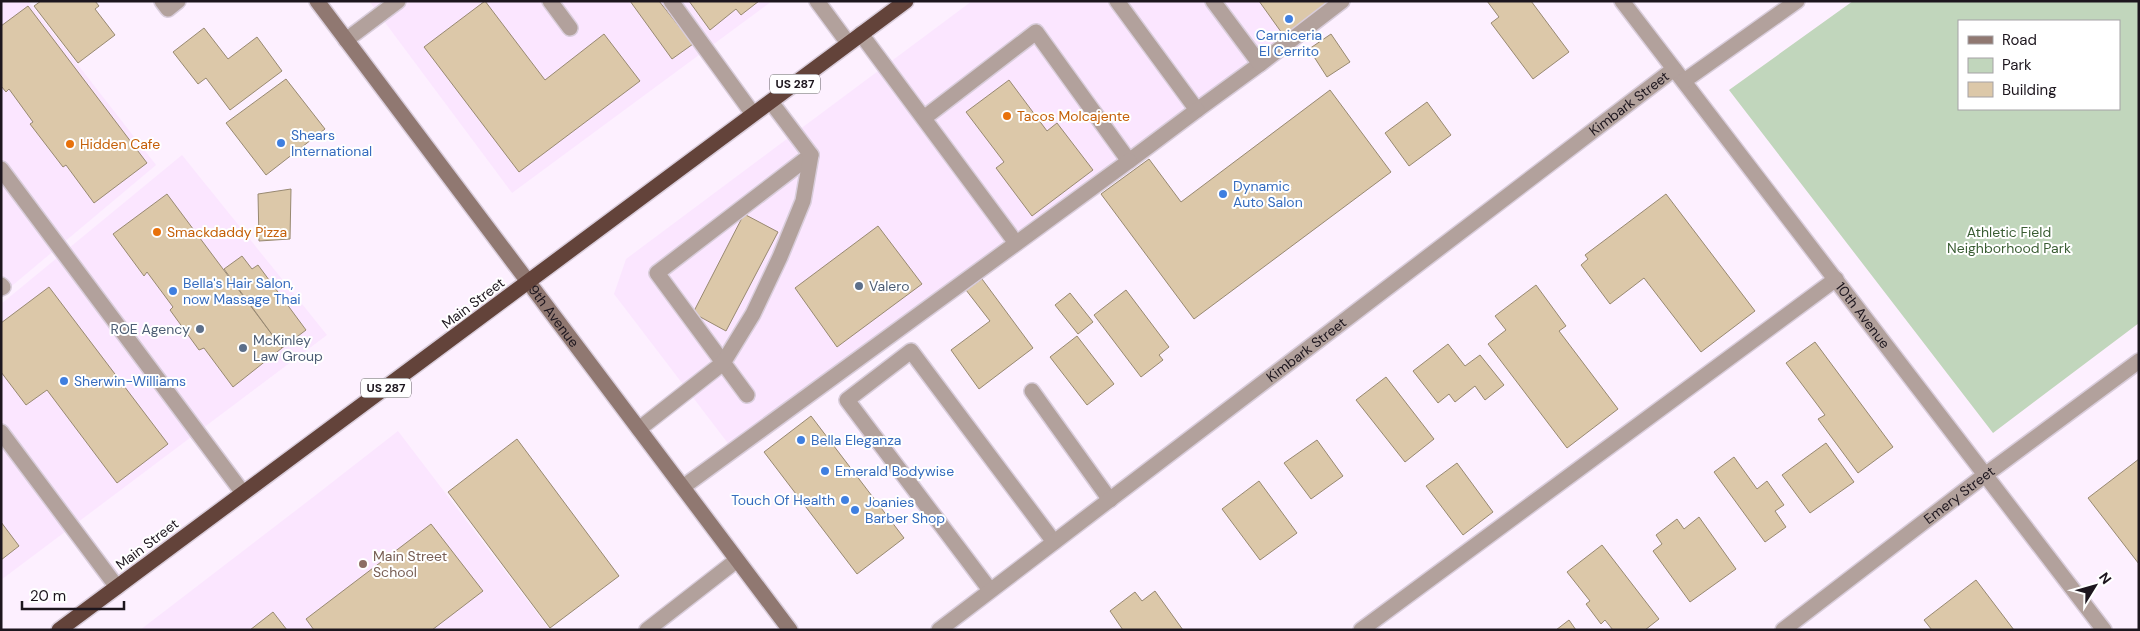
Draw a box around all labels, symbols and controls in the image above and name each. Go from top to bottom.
marker: Carniceria El Cerrito [1283,13,1295,25]
legend [1958,20,2120,110]
place label: Carniceria El Cerrito [1256,26,1322,60]
text: Road [2002,30,2037,50]
text: Park [2002,55,2032,75]
street label: Kimbark Street [1585,67,1673,140]
road number: US 287 [770,74,820,94]
text: Building [2002,80,2057,100]
place label: Tacos Molcajente [1017,107,1130,125]
marker: Tacos Molcajente [1001,110,1013,122]
place label: Shears International [291,126,372,160]
place label: Hidden Cafe [80,135,160,153]
marker: Shears International [275,137,287,149]
marker: Hidden Cafe [64,138,76,150]
place label: Dynamic Auto Salon [1233,177,1303,211]
marker: Dynamic Auto Salon [1217,188,1229,200]
place label: Smackdaddy Pizza [167,223,287,241]
park label: Athletic Field Neighborhood Park [1947,223,2071,257]
marker: Smackdaddy Pizza [151,226,163,238]
street label: Main Street [438,273,508,333]
place label: Bella's Hair Salon, now Massage Thai [183,274,301,308]
place label: Valero [869,277,910,295]
street label: 10th Avenue [1832,279,1894,352]
marker: Valero [853,280,865,292]
street label: 9th Avenue [524,281,583,351]
marker: Bella's Hair Salon, now Massage Thai [167,285,179,297]
street label: Kimbark Street [1263,313,1350,386]
place label: ROE Agency [111,320,190,338]
marker: ROE Agency [194,323,206,335]
place label: McKinley Law Group [253,331,323,365]
marker: McKinley Law Group [237,342,249,354]
place label: Sherwin-Williams [74,372,186,390]
marker: Sherwin-Williams [58,375,70,387]
road number: US 287 [361,378,411,398]
place label: Bella Eleganza [811,431,901,449]
marker: Bella Eleganza [795,434,807,446]
place label: Emerald Bodywise [835,462,954,480]
street label: Emery Street [1920,462,1998,528]
marker: Emerald Bodywise [819,465,831,477]
place label: Touch Of Health [731,491,835,509]
place label: Joanies Barber Shop [865,493,945,527]
marker: Touch Of Health [839,494,851,506]
marker: Joanies Barber Shop [849,504,861,516]
street label: Main Street [112,514,182,574]
place label: Main Street School [373,547,447,581]
marker: Main Street School [357,558,369,570]
north arrow [2070,561,2120,611]
text: N [2095,569,2116,588]
scale bar [22,578,125,610]
text: 20 m [30,586,66,606]

